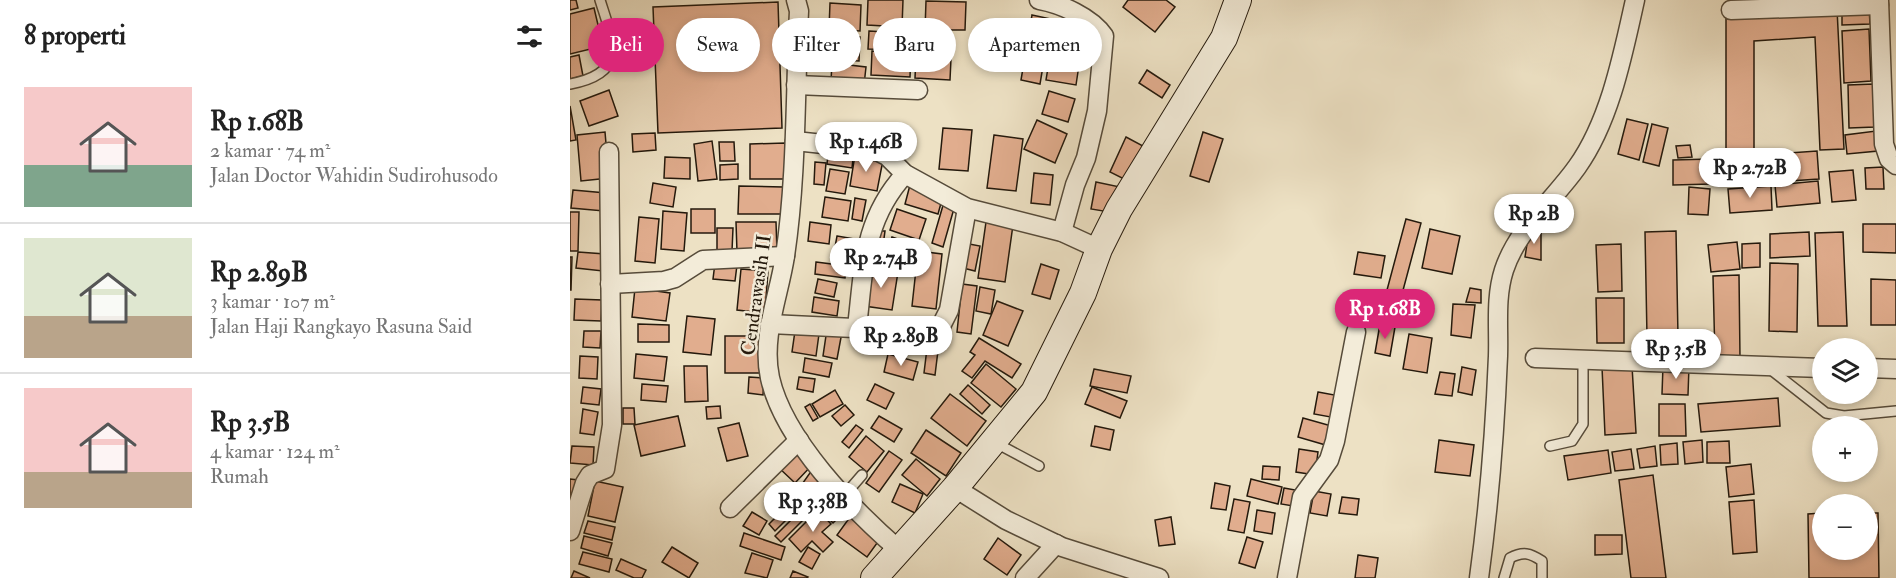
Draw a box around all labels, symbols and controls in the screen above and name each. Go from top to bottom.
chip: Beli [588,18,664,72]
chip: Sewa [676,18,760,72]
chip: Filter [772,18,861,72]
chip: Baru [873,18,956,72]
chip: Apartemen [968,18,1102,72]
text: 8 properti [24,20,126,52]
icon: filters [513,20,546,53]
text: Rp 1.68B [210,106,304,138]
icon: home [72,111,144,183]
pin: Rp 1.46B [804,122,928,173]
text: Rp 1.46B [829,129,903,154]
text: 2 kamar · 74 m² [210,138,330,163]
pin: Rp 2.72B [1688,148,1812,199]
text: Rp 2.72B [1713,155,1787,180]
text: Jalan Doctor Wahidin Sudirohusodo [210,163,498,188]
pin: Rp 2B [1492,194,1576,245]
text: Rp 2B [1508,201,1560,226]
street label: Cendrawasih II [735,233,777,357]
pin: Rp 2.74B [819,238,943,289]
text: Rp 2.74B [844,245,918,270]
text: Rp 2.89B [210,257,308,289]
icon: home [72,262,144,334]
text: 3 kamar · 107 m² [210,289,335,314]
pin: Rp 1.68B [1323,289,1447,340]
text: Rp 1.68B [1349,296,1421,321]
text: Jalan Haji Rangkayo Rasuna Said [210,314,472,339]
pin: Rp 2.89B [839,316,963,367]
text: Rp 2.89B [863,323,939,348]
pin: Rp 3.5B [1621,329,1731,380]
text: Rp 3.5B [1645,336,1707,361]
map controls [1812,338,1878,560]
button: layers [1812,338,1878,404]
text: Rp 3.5B [210,407,290,439]
icon: home [72,412,144,484]
button: + [1812,416,1878,482]
text: 4 kamar · 124 m² [210,439,340,464]
text: Rumah [210,464,269,489]
pin: Rp 3.38B [751,482,875,533]
text: Rp 3.38B [778,489,848,514]
button: − [1812,494,1878,560]

